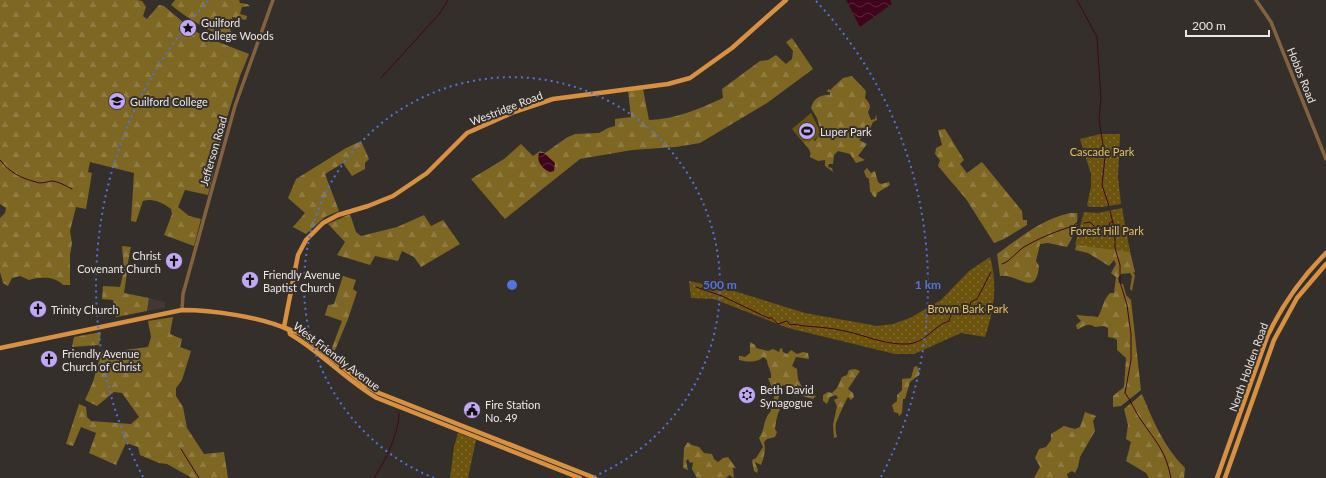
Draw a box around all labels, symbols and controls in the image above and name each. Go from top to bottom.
scale bar [1186,12,1269,38]
place label: Guilford College Woods [201,16,274,42]
place icon: Guilford College Woods [178,18,198,38]
text: 200 m [1192,18,1226,33]
street label: Hobbs Road [1285,45,1319,105]
street label: Westridge Road [468,88,544,128]
school or university icon: Guilford College [107,91,127,111]
place label: Guilford College [130,95,208,108]
street label: Jefferson Road [197,115,229,187]
sports icon: Luper Park [797,121,817,141]
place label: Luper Park [820,125,872,138]
park label: Cascade Park [1070,145,1135,158]
park label: Forest Hill Park [1070,224,1144,237]
place label: Christ Covenant Church [77,249,161,275]
church icon: Christ Covenant Church [164,251,184,271]
place label: Friendly Avenue Baptist Church [263,268,341,294]
church icon: Friendly Avenue Baptist Church [240,270,260,290]
text: 500 m [703,277,737,292]
text: 1 km [915,277,941,292]
centre of rings [505,278,519,292]
church icon: Trinity Church [28,299,48,319]
park label: Brown Bark Park [928,302,1009,315]
place label: Trinity Church [51,303,119,316]
street label: West Friendly Avenue [291,319,383,393]
street label: North Holden Road [1226,321,1270,413]
place label: Friendly Avenue Church of Christ [62,347,141,373]
church icon: Friendly Avenue Church of Christ [39,349,59,369]
place label: Beth David Synagogue [760,383,814,409]
synagogue icon: Beth David Synagogue [737,385,757,405]
place label: Fire Station No. 49 [485,398,540,424]
public building icon: Fire Station No. 49 [462,400,482,420]

